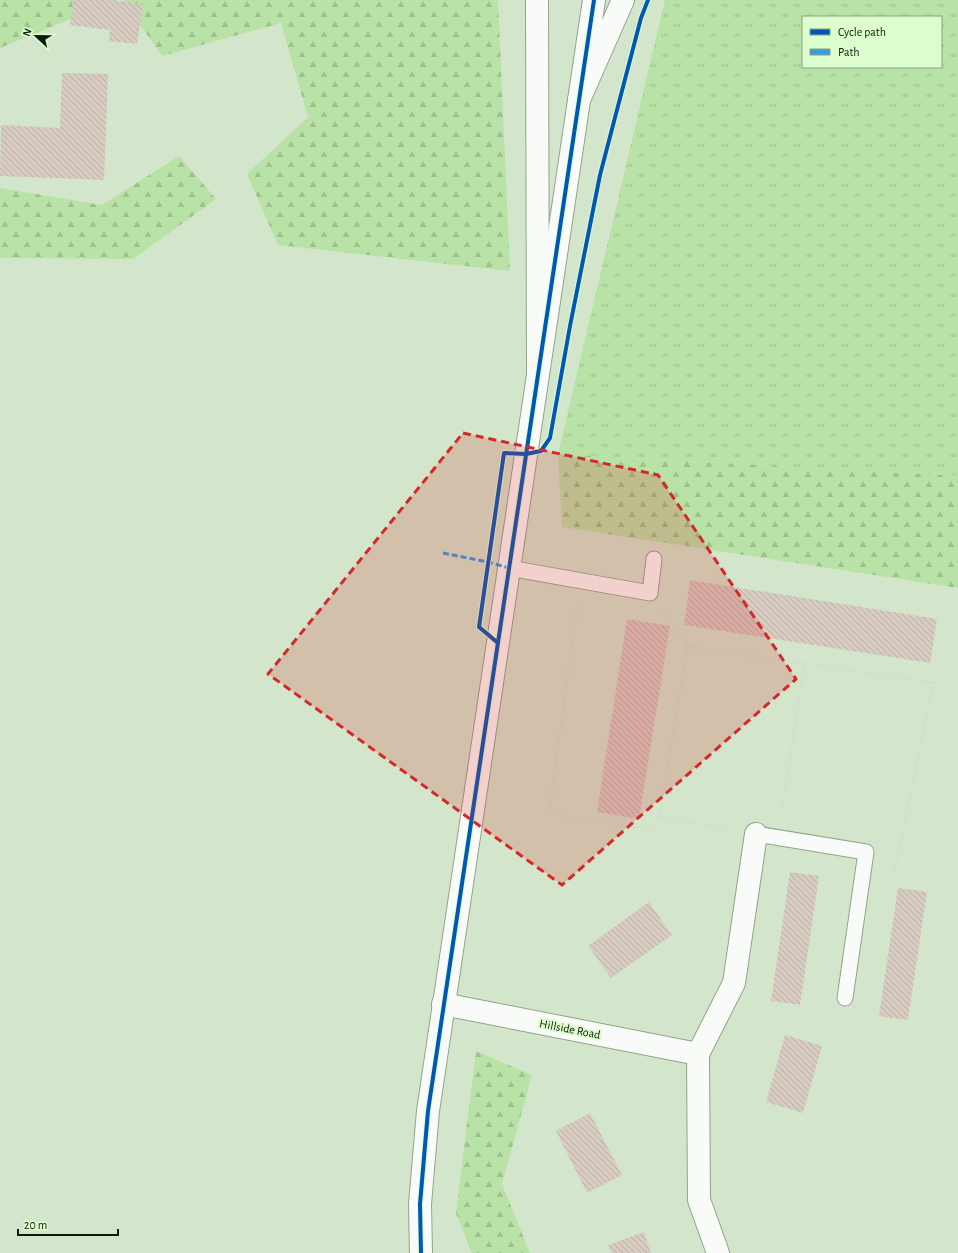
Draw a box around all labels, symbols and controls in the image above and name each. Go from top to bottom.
north arrow [16,16,56,56]
legend [802,16,942,68]
text: Cycle path [838,26,886,39]
text: N [21,27,34,38]
text: Path [838,46,860,58]
street label: Hillside Road [538,1017,602,1041]
scale bar [18,1211,118,1237]
text: 20 m [24,1219,47,1231]

